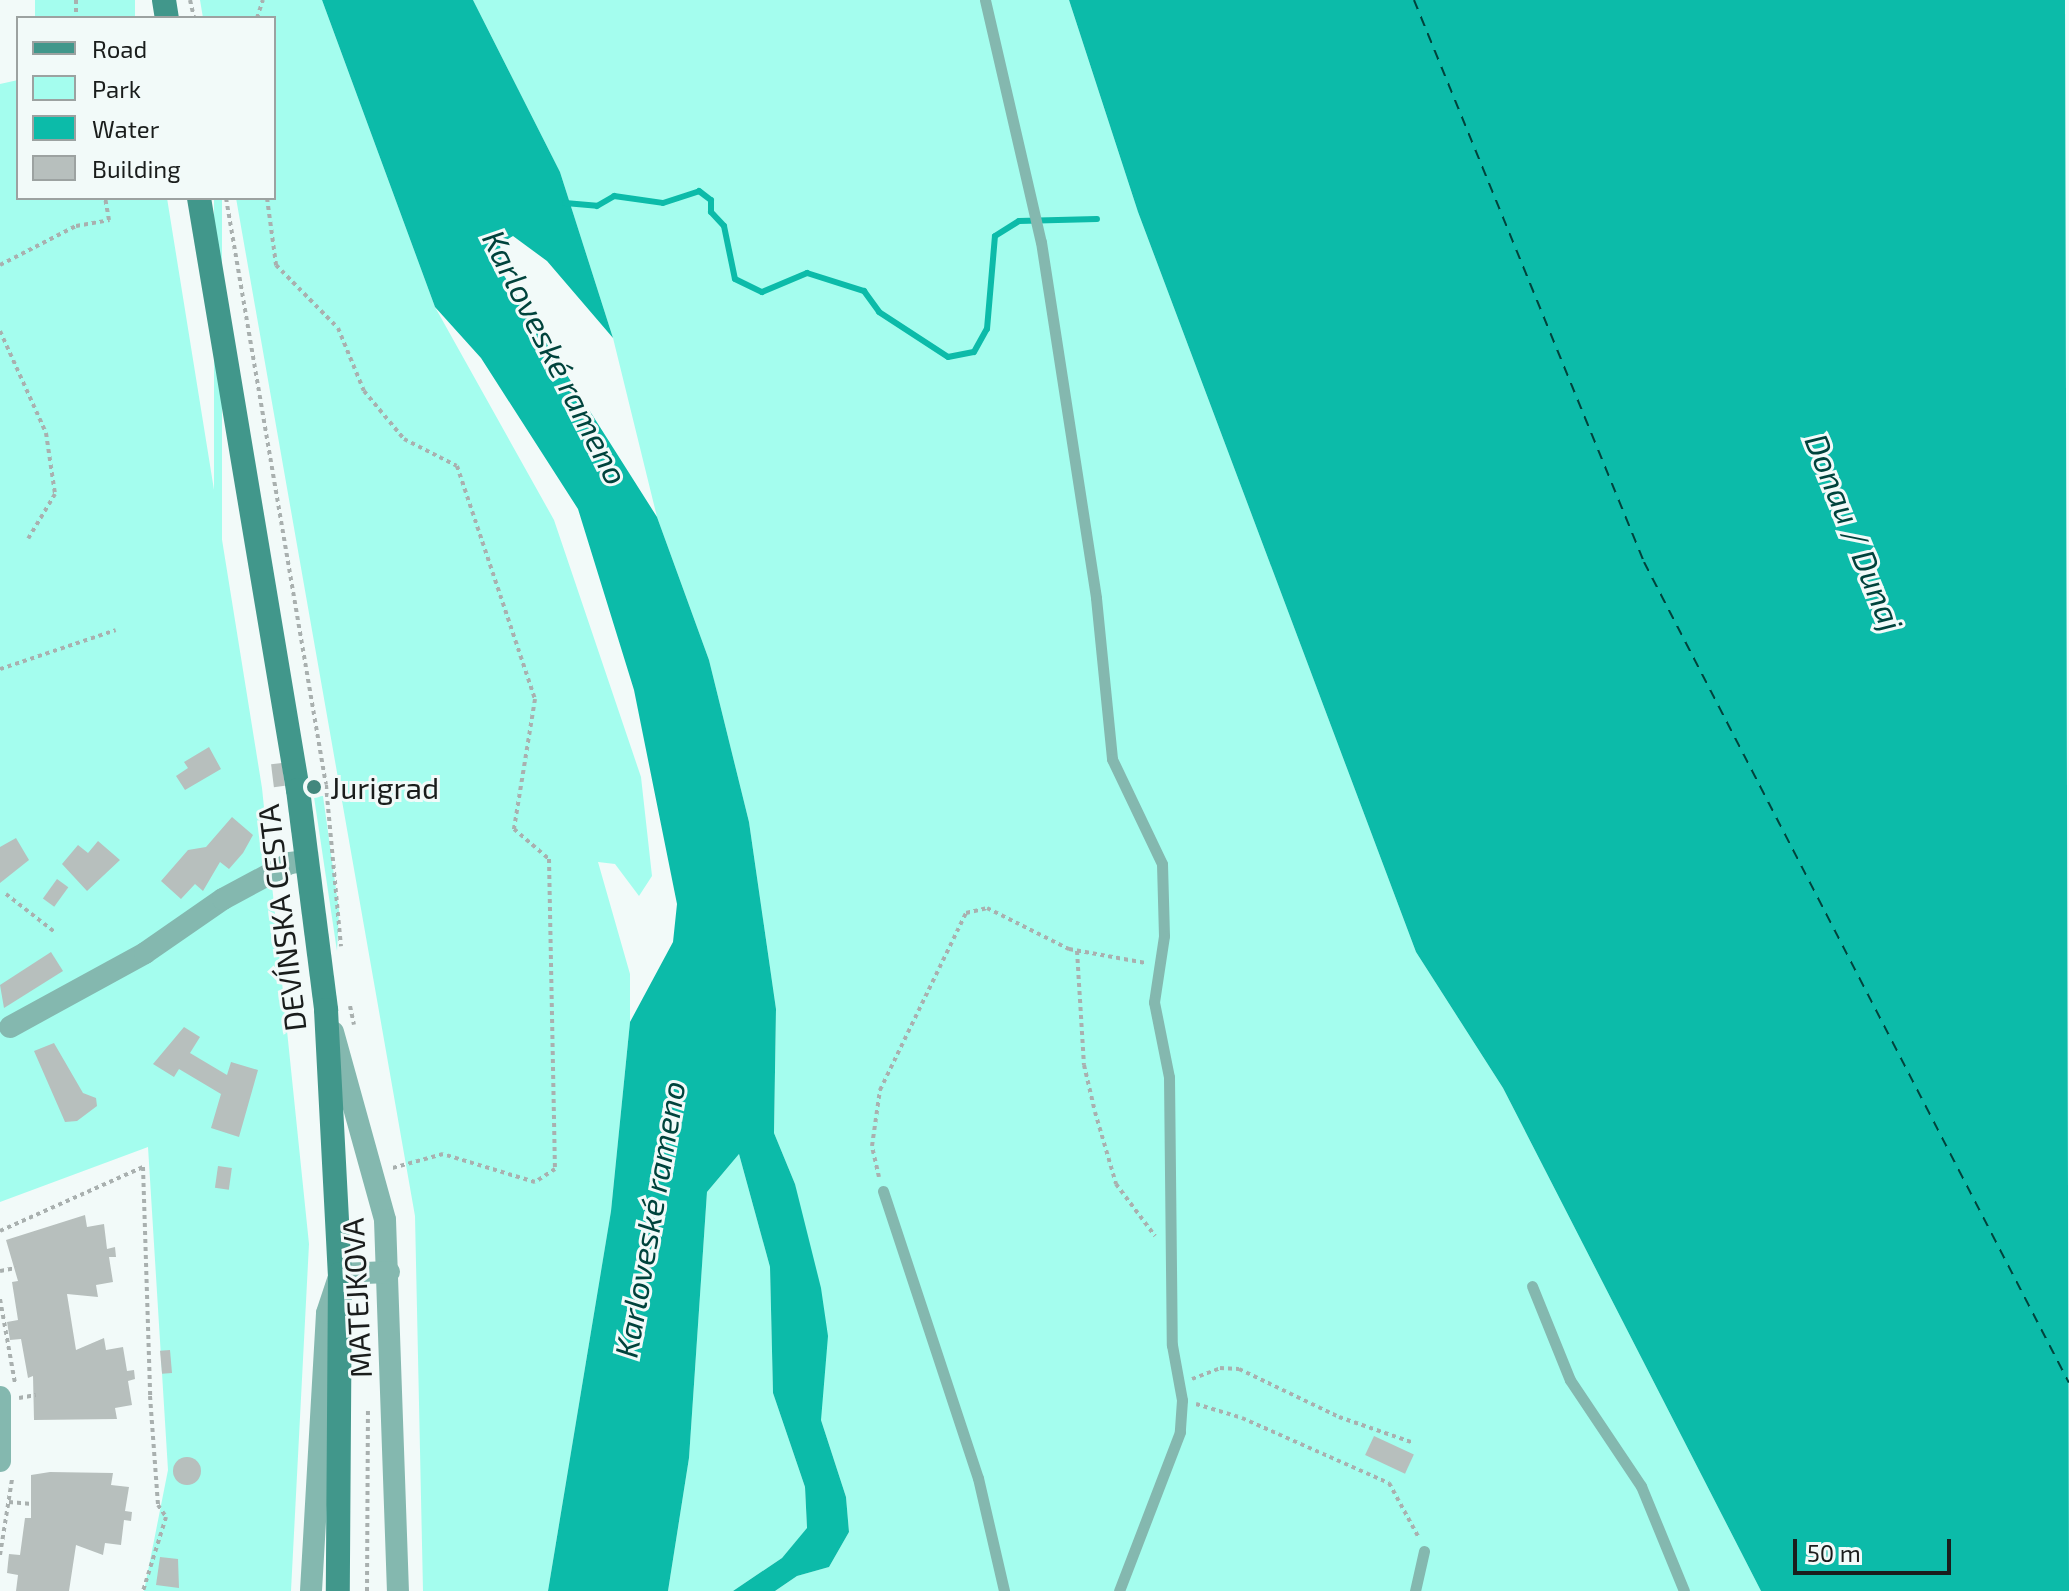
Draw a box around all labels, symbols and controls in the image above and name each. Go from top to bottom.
legend [16,16,276,200]
text: Road [92,34,147,63]
text: Park [92,74,141,103]
text: Water [92,114,159,143]
text: Building [92,154,181,183]
water label: Karloveské rameno [475,223,637,491]
water label: Donau / Dunaj [1798,428,1912,636]
place label: Jurigrad [330,769,439,805]
marker: Jurigrad [305,778,323,796]
street label: DEVÍNSKA CESTA [249,802,313,1034]
water label: Karloveské rameno [606,1078,692,1360]
street label: MATEJKOVA [334,1217,378,1379]
scale bar [1797,1523,1955,1573]
text: 50 m [1807,1538,1861,1567]

